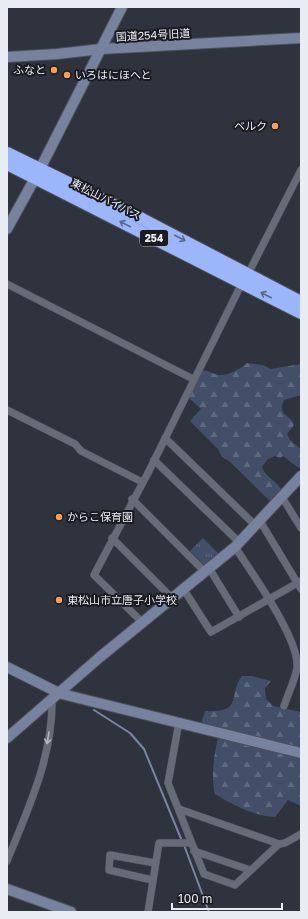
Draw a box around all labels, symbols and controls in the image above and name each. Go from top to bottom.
street label: 国道254号旧道 [115,26,191,43]
place label: ふなと [13,63,46,76]
marker: ふなと [49,65,59,75]
place label: いろはにほへと [75,68,151,81]
marker: いろはにほへと [62,70,72,80]
place label: ベルク [234,119,267,132]
marker: ベルク [270,121,280,131]
street label: 東松山バイパス [69,175,143,222]
one-way arrow [120,219,132,227]
road number: 254 [140,230,168,246]
one-way arrow [174,235,186,243]
one-way arrow [260,291,272,298]
place label: からこ保育園 [67,510,133,523]
marker: からこ保育園 [54,512,64,522]
place label: 東松山市立唐子小学校 [67,593,177,606]
marker: 東松山市立唐子小学校 [54,595,64,605]
one-way arrow [44,731,52,744]
scale bar [172,885,282,911]
text: 100 m [178,891,212,906]

